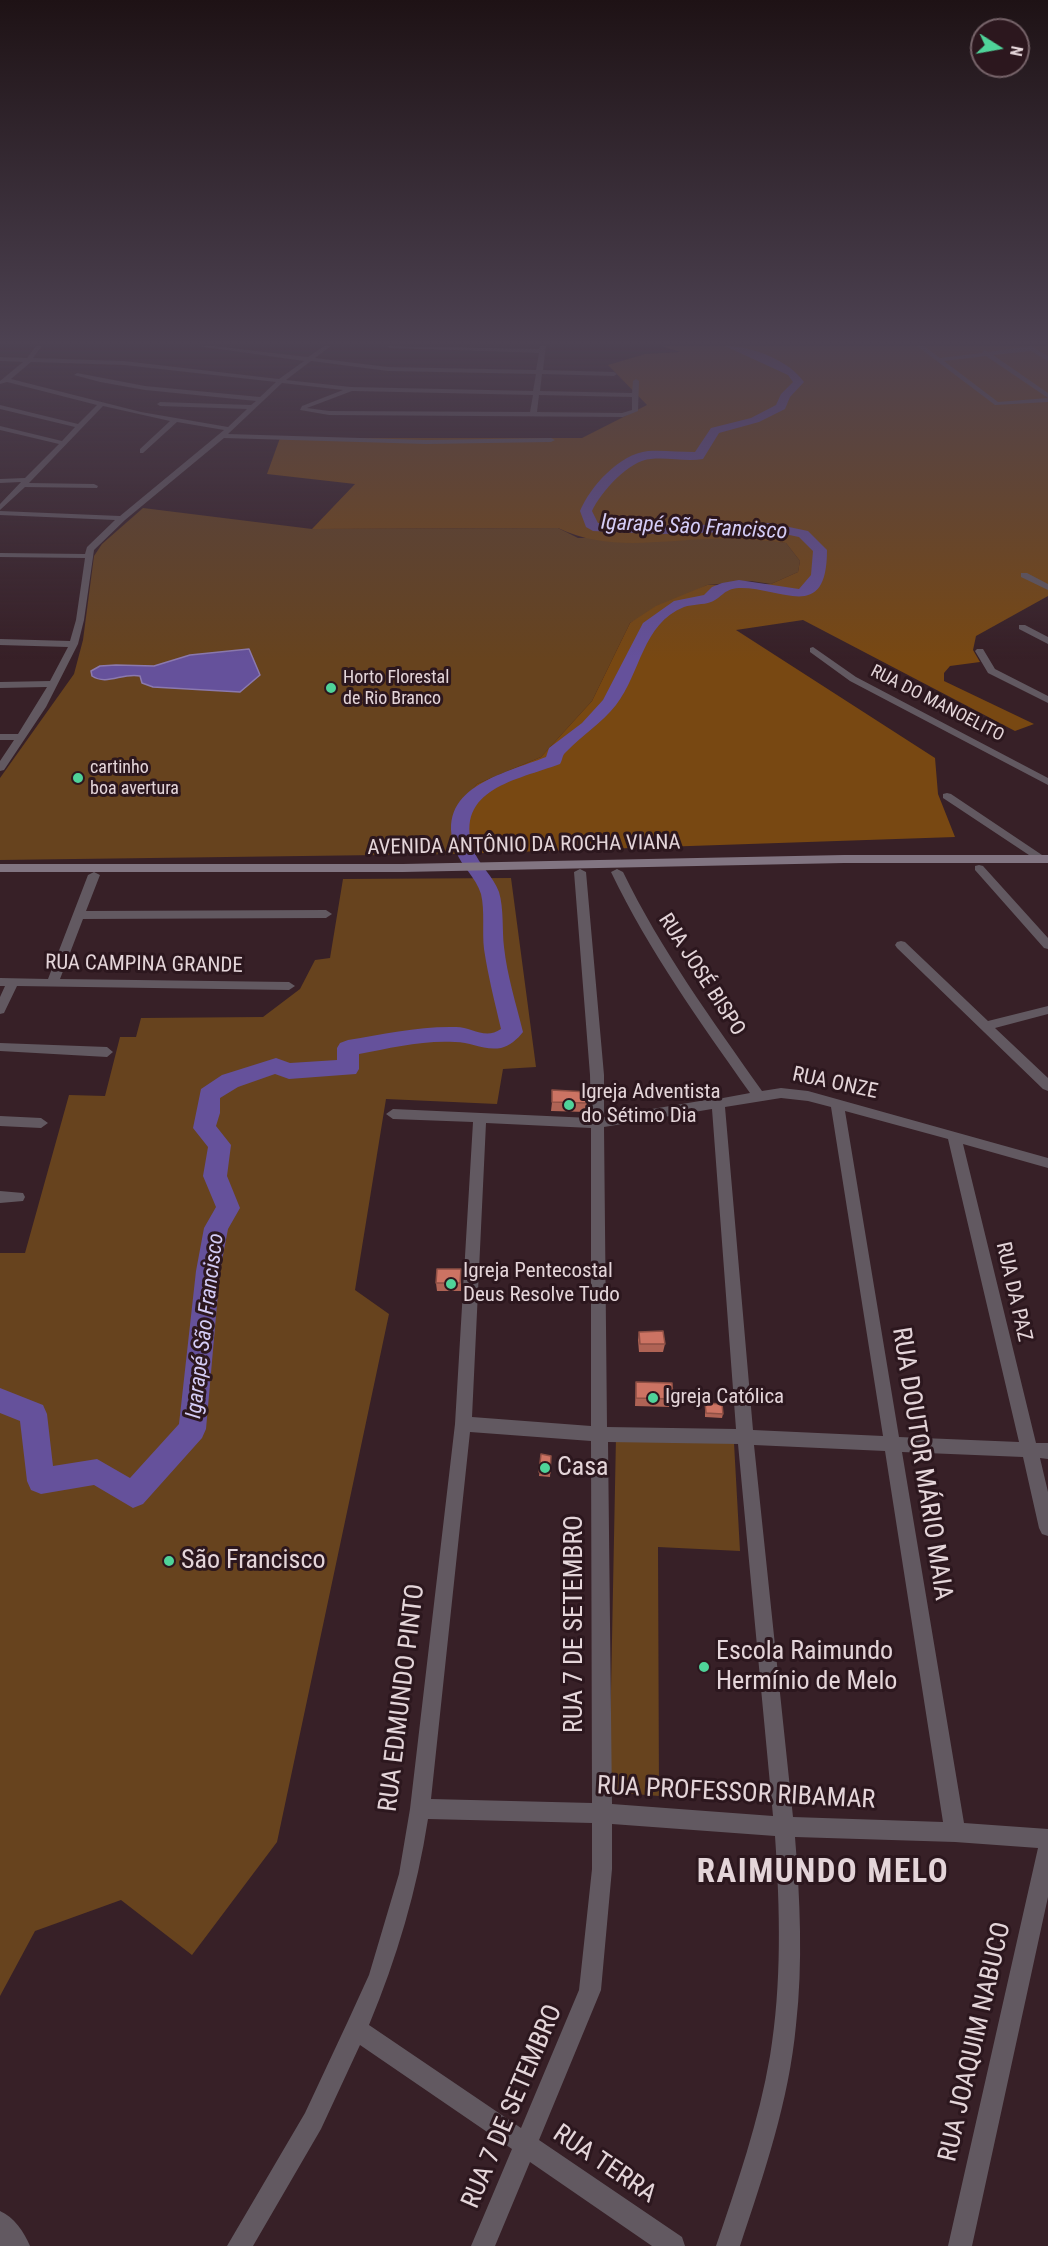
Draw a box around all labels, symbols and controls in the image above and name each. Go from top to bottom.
north arrow [970,18,1030,78]
text: N [1006,45,1026,58]
water label: Igarapé São Francisco [600,510,788,546]
street label: RUA DO MANOELITO [867,661,1007,747]
place label: Horto Florestal de Rio Branco [343,667,449,710]
marker: Horto Florestal de Rio Branco [324,681,338,695]
place label: cartinho boa avertura [90,757,179,800]
marker: cartinho boa avertura [71,771,85,785]
street label: AVENIDA ANTÔNIO DA ROCHA VIANA [367,831,681,861]
street label: RUA JOSÉ BISPO [652,909,750,1041]
street label: RUA CAMPINA GRANDE [45,951,243,979]
street label: RUA ONZE [790,1063,880,1105]
place label: Igreja Adventista do Sétimo Dia [581,1080,721,1130]
marker: Igreja Adventista do Sétimo Dia [562,1098,576,1112]
water label: Igarapé São Francisco [182,1232,230,1420]
street label: RUA DA PAZ [989,1240,1037,1344]
place label: Igreja Pentecostal Deus Resolve Tudo [463,1259,620,1309]
marker: Igreja Pentecostal Deus Resolve Tudo [444,1277,458,1291]
street label: RUA DOUTOR MÁRIO MAIA [884,1325,958,1603]
place label: Igreja Católica [665,1385,784,1411]
marker: Igreja Católica [646,1391,660,1405]
place label: Casa [557,1452,609,1484]
marker: Casa [538,1461,552,1475]
street label: RUA 7 DE SETEMBRO [559,1515,591,1733]
place label: São Francisco [181,1545,325,1577]
marker: São Francisco [162,1554,176,1568]
street label: RUA EDMUNDO PINTO [374,1582,432,1814]
place label: Escola Raimundo Hermínio de Melo [716,1636,897,1697]
marker: Escola Raimundo Hermínio de Melo [697,1660,711,1674]
street label: RUA PROFESSOR RIBAMAR [596,1771,876,1817]
district label: RAIMUNDO MELO [697,1854,949,1894]
street label: RUA JOAQUIM NABUCO [933,1919,1019,2165]
street label: RUA 7 DE SETEMBRO [456,2001,570,2213]
street label: RUA TERRA [546,2119,662,2211]

